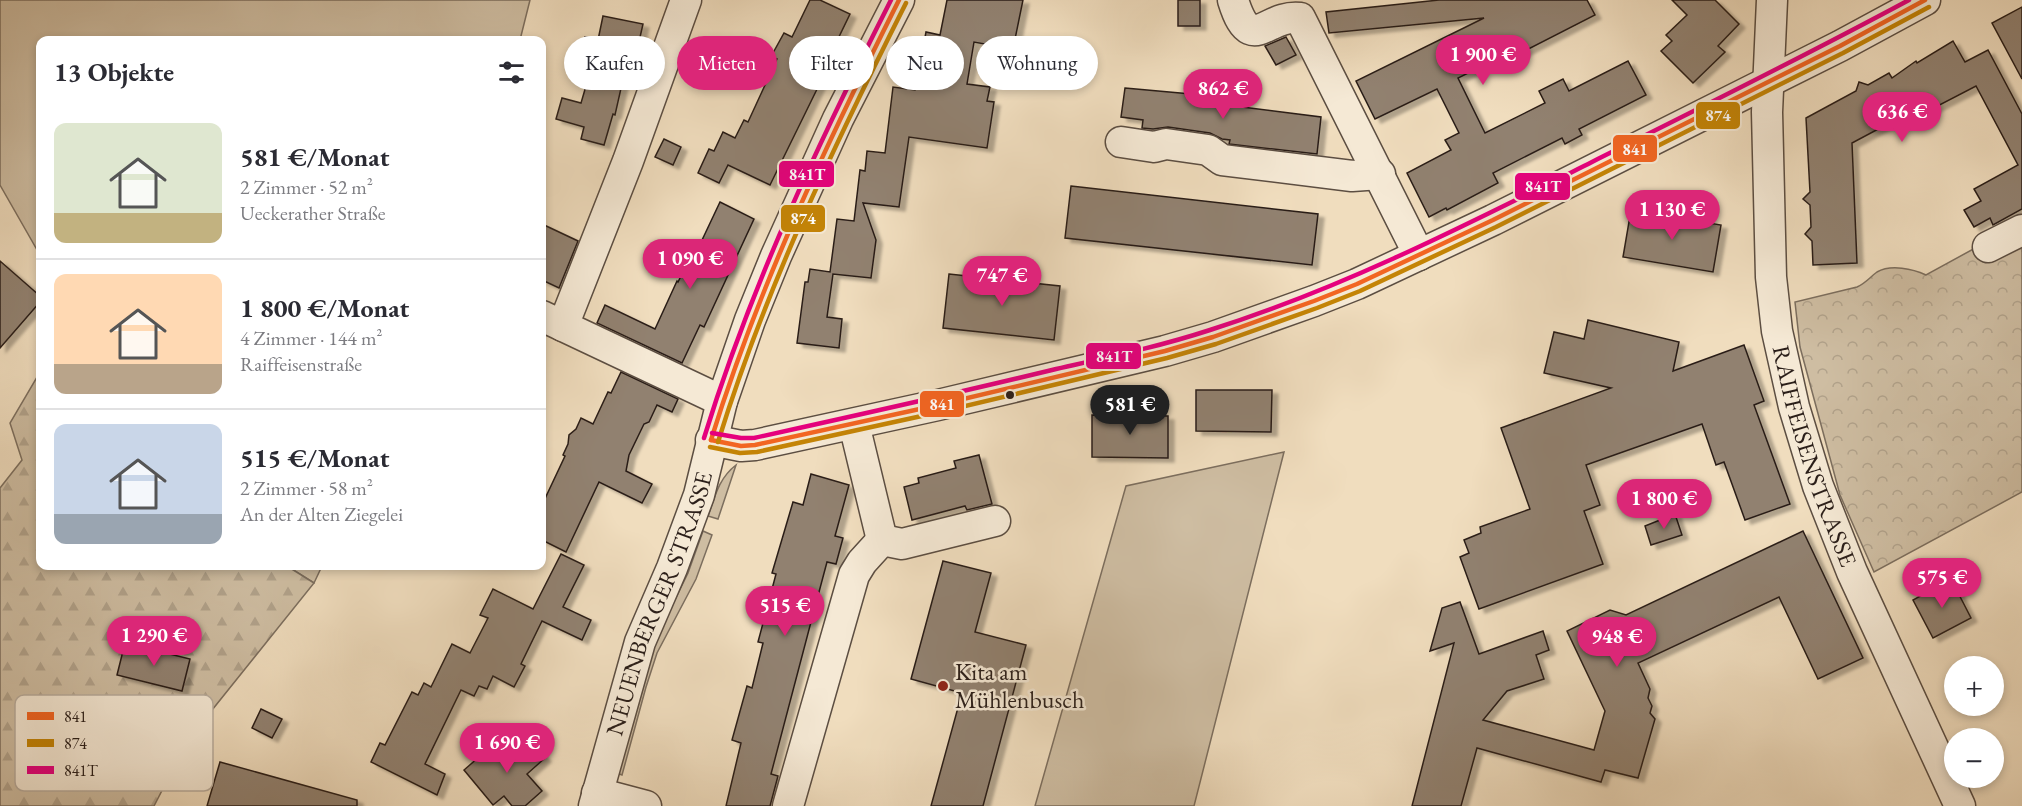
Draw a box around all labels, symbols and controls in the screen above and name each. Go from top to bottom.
pin: 1 900 € [1428,35,1538,86]
chip: Kaufen [564,36,665,90]
chip: Mieten [677,36,777,90]
chip: Filter [789,36,874,90]
chip: Neu [886,36,964,90]
chip: Wohnung [976,36,1098,90]
text: 1 900 € [1450,41,1516,67]
text: 13 Objekte [54,55,174,89]
icon: filters [495,56,528,89]
pin: 862 € [1181,69,1265,120]
text: 862 € [1197,75,1249,101]
pin: 636 € [1860,92,1944,143]
text: 636 € [1876,98,1928,124]
line badge: 874 [1695,101,1741,130]
text: 874 [1705,105,1731,126]
line badge: 841 [1612,134,1658,163]
text: 841 [1622,139,1648,160]
text: 581 €/Monat [240,140,389,174]
icon: home [102,147,174,219]
line badge: 841T [778,160,835,188]
text: 841T [789,164,826,185]
line badge: 841T [1514,172,1571,201]
text: 2 Zimmer · 52 m² [240,174,373,200]
text: 841T [1525,176,1562,197]
pin: 1 130 € [1617,190,1727,241]
text: 1 130 € [1639,196,1705,222]
text: Ueckerather Straße [240,200,386,226]
line badge: 874 [780,204,826,233]
text: 874 [790,208,816,229]
pin: 1 090 € [635,239,745,290]
text: 1 090 € [657,245,723,271]
pin: 747 € [960,256,1044,307]
text: 747 € [976,262,1028,288]
text: 1 800 €/Monat [240,291,409,325]
icon: home [102,298,174,370]
text: 4 Zimmer · 144 m² [240,325,383,351]
line badge: 841T [1085,342,1142,370]
street label: RAIFFEISENSTRASSE [1766,342,1864,571]
text: 841T [1096,346,1133,367]
text: Raiffeisenstraße [240,351,362,377]
pin: 581 € [1088,385,1172,436]
unlabelled marker [1004,389,1016,401]
line badge: 841 [919,390,965,418]
text: 581 € [1104,391,1156,417]
text: 841 [929,394,955,415]
text: 515 €/Monat [240,441,389,475]
icon: home [102,448,174,520]
street label: NEUENBERGER STRASSE [599,468,719,739]
text: 2 Zimmer · 58 m² [240,475,373,501]
pin: 1 800 € [1609,479,1719,530]
text: 1 800 € [1631,485,1697,511]
text: An der Alten Ziegelei [240,501,403,527]
pin: 575 € [1900,558,1984,609]
text: 575 € [1916,564,1968,590]
pin: 515 € [743,586,827,637]
text: 515 € [759,592,811,618]
pin: 1 290 € [99,616,209,667]
pin: 948 € [1575,617,1659,668]
text: 1 290 € [121,622,187,648]
text: 948 € [1591,623,1643,649]
place label: Kita am Mühlenbusch [955,656,1084,715]
map controls [1944,656,2004,788]
button: + [1944,656,2004,716]
marker: Kita am Mühlenbusch [936,679,950,693]
legend [15,695,213,791]
text: 841 [64,706,87,727]
pin: 1 690 € [452,723,562,774]
button: − [1944,728,2004,788]
text: 1 690 € [474,729,540,755]
text: 874 [64,733,87,754]
text: 841T [64,760,98,781]

